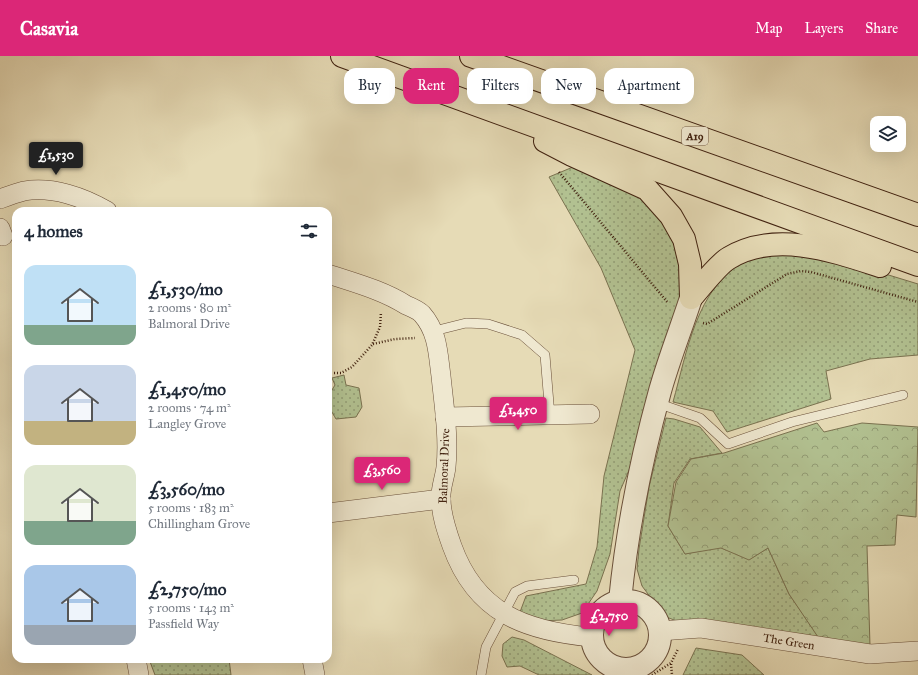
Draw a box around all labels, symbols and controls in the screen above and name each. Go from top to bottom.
text: Casavia [20,17,78,40]
text: Map [755,20,783,37]
text: Layers [805,20,843,37]
text: Share [865,20,898,37]
chip: Buy [344,68,395,104]
chip: Rent [403,68,459,104]
chip: Filters [467,68,533,104]
chip: New [541,68,596,104]
chip: Apartment [604,68,694,104]
map controls [870,116,906,152]
button: layers [870,116,906,152]
road number: A19 [682,127,708,145]
pin: £1,530 [23,142,89,176]
text: £1,530 [38,147,74,163]
icon: filters [298,220,320,242]
text: 4 homes [24,221,83,242]
text: £1,530/mo [148,279,223,300]
icon: home [56,281,104,329]
text: 2 rooms · 80 m² [148,300,231,316]
text: Balmoral Drive [148,316,230,332]
text: £1,450/mo [148,379,226,400]
icon: home [56,381,104,429]
pin: £1,450 [485,397,551,431]
text: 2 rooms · 74 m² [148,400,231,416]
text: £1,450 [499,402,537,418]
text: Langley Grove [148,416,226,432]
street label: Balmoral Drive [436,428,452,504]
pin: £3,560 [349,457,415,491]
text: £3,560 [363,462,401,478]
text: £3,560/mo [148,479,225,500]
icon: home [56,481,104,529]
text: 5 rooms · 183 m² [148,500,234,516]
text: Chillingham Grove [148,516,250,532]
text: £2,750/mo [148,579,226,600]
icon: home [56,581,104,629]
text: 5 rooms · 143 m² [148,600,234,616]
pin: £2,750 [576,603,642,637]
text: £2,750 [590,608,628,624]
text: Passfield Way [148,616,219,632]
street label: The Green [762,631,816,652]

